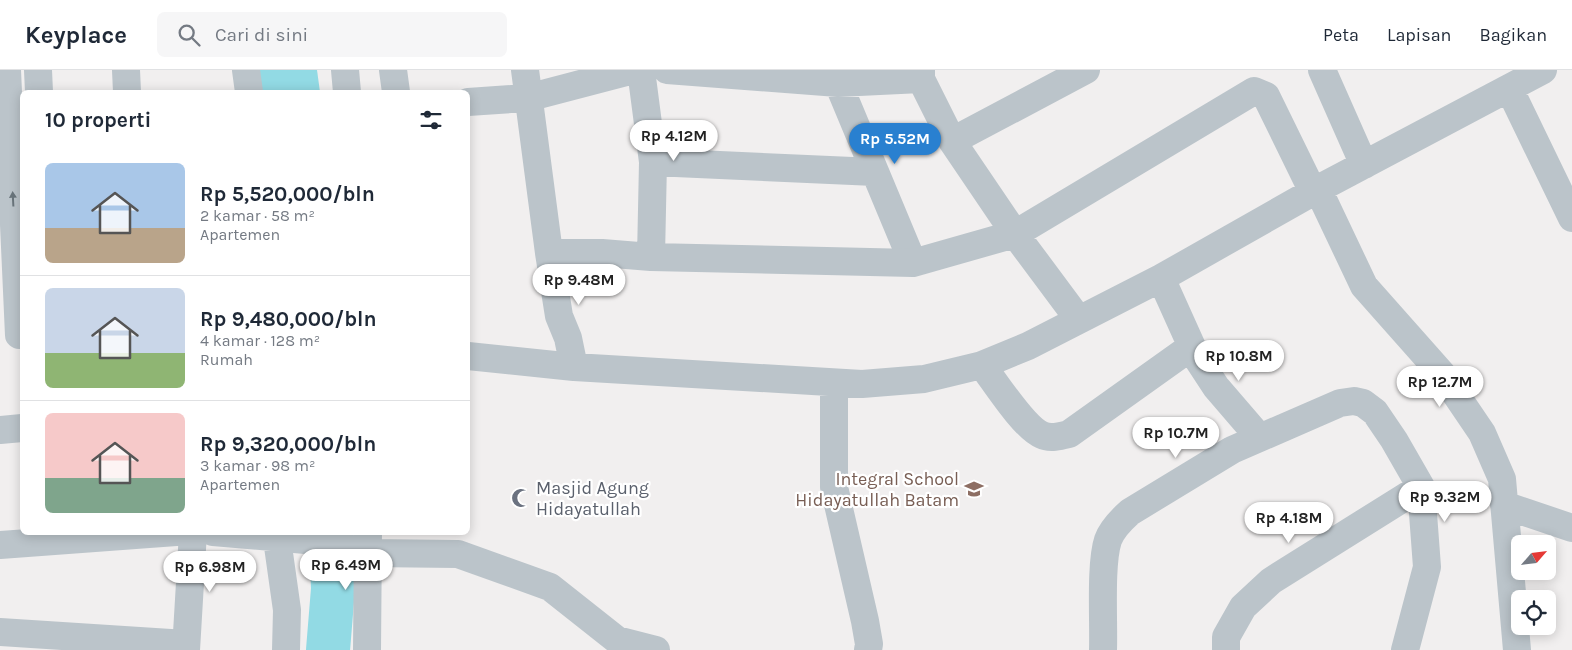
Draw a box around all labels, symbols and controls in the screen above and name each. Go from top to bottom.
search box [157,12,507,57]
text: Keyplace [25,21,127,49]
icon: search [175,21,203,49]
text: Cari di sini [215,24,308,46]
text: Peta [1323,24,1359,46]
text: Lapisan [1387,24,1451,46]
text: Bagikan [1479,24,1547,46]
icon: filters [417,106,445,134]
text: 10 properti [45,108,151,132]
pin: Rp 4.12M [622,119,726,162]
pin: Rp 5.52M [843,122,947,165]
text: Rp 4.12M [641,126,707,145]
text: Rp 5.52M [860,129,930,148]
text: Rp 5,520,000/bln [200,182,375,206]
icon: home [85,183,145,243]
one-way arrow [9,190,17,206]
text: 2 kamar · 58 m² [200,206,315,225]
text: Apartemen [200,225,280,244]
pin: Rp 9.48M [527,264,631,306]
text: Rp 9.48M [543,270,615,289]
text: Rp 9,480,000/bln [200,307,377,331]
icon: home [85,308,145,368]
text: 4 kamar · 128 m² [200,331,320,350]
pin: Rp 10.8M [1187,340,1291,382]
text: Rp 10.8M [1205,346,1273,365]
text: Rumah [200,350,253,369]
pin: Rp 12.7M [1388,366,1492,408]
text: Rp 12.7M [1408,372,1472,391]
pin: Rp 10.7M [1124,416,1228,459]
text: Rp 10.7M [1143,423,1209,442]
text: Rp 9,320,000/bln [200,432,376,456]
icon: home [85,433,145,493]
text: 3 kamar · 98 m² [200,456,315,475]
place label: Integral School Hidayatullah Batam [795,468,959,511]
text: Apartemen [200,475,280,494]
place label: Masjid Agung Hidayatullah [536,477,649,520]
school or university icon: Integral School Hidayatullah Batam [963,478,985,500]
pin: Rp 9.32M [1393,480,1497,523]
mosque icon: Masjid Agung Hidayatullah [510,487,532,509]
text: Rp 9.32M [1410,487,1480,506]
pin: Rp 4.18M [1237,502,1341,544]
text: Rp 4.18M [1255,508,1323,527]
north arrow [1511,535,1556,580]
map controls [1511,535,1556,635]
pin: Rp 6.49M [294,548,398,591]
pin: Rp 6.98M [158,550,262,593]
text: Rp 6.49M [311,555,381,574]
text: Rp 6.98M [174,557,246,576]
button: locate [1511,590,1556,635]

